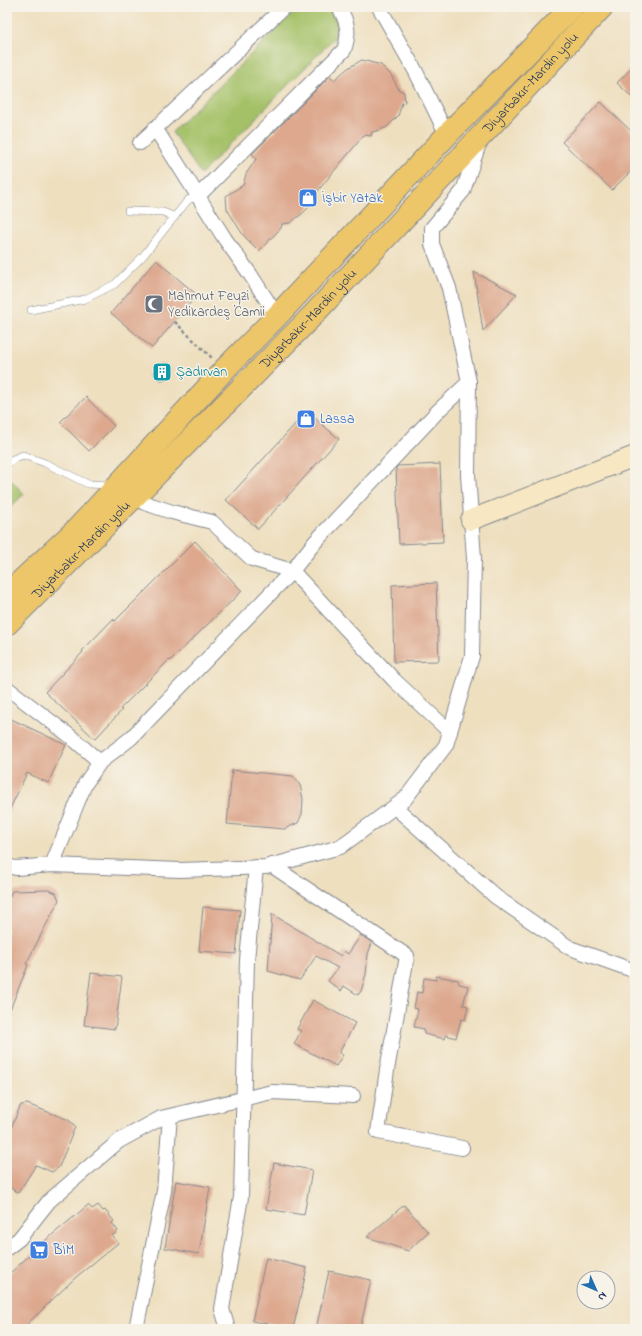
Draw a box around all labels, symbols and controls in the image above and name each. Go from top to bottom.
street label: Diyarbakır-Mardin yolu [477,28,584,139]
shop icon: İşbir Yatak [297,187,319,209]
place label: İşbir Yatak [322,188,383,209]
street label: Diyarbakır-Mardin yolu [254,264,362,374]
place label: Mahmut Feyzi Yedikardeş Camii [168,286,265,323]
mosque icon: Mahmut Feyzi Yedikardeş Camii [143,293,165,315]
building icon: Şadırvan [151,361,173,383]
place label: Şadırvan [176,362,227,383]
shop icon: Lassa [295,408,317,430]
place label: Lassa [320,409,355,430]
street label: Diyarbakır-Mardin yolu [26,495,136,605]
supermarket icon: BİM [28,1239,50,1261]
place label: BİM [52,1240,74,1261]
north arrow [576,1270,616,1310]
text: N [594,1288,611,1305]

